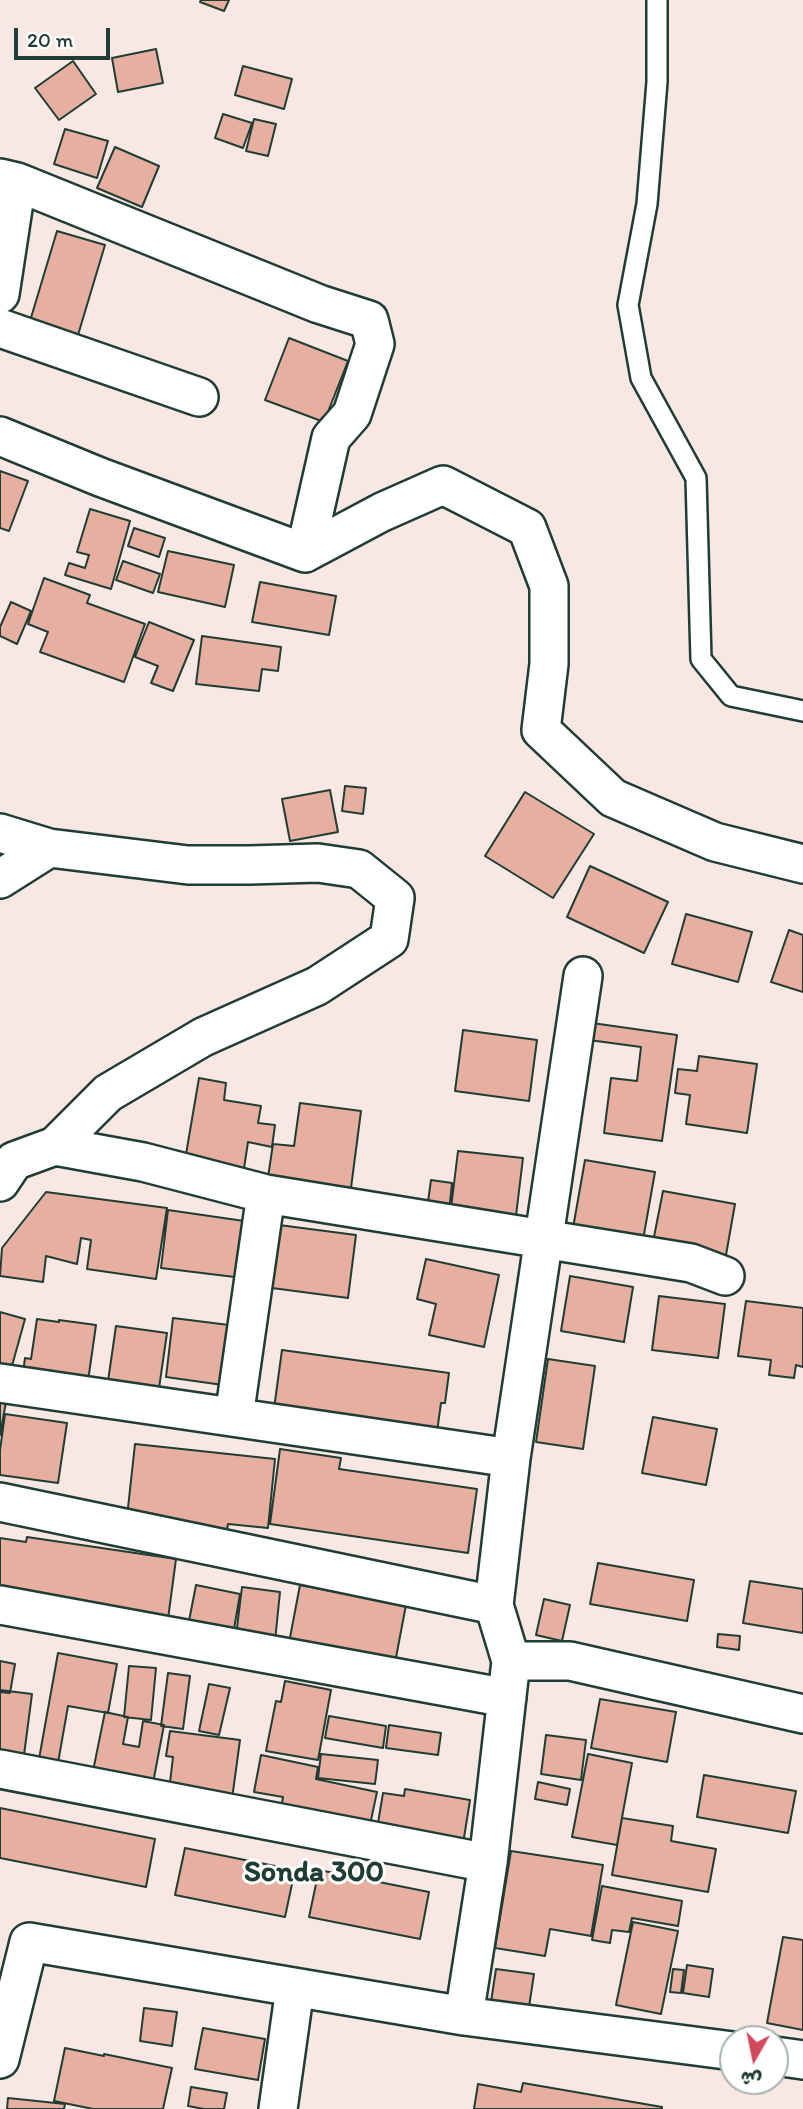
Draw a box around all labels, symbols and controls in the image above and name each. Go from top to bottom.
scale bar [18,14,114,58]
text: 20 m [27,27,73,52]
district label: Sonda 300 [244,1855,384,1891]
north arrow [719,2025,789,2095]
text: ش [739,2066,763,2092]

